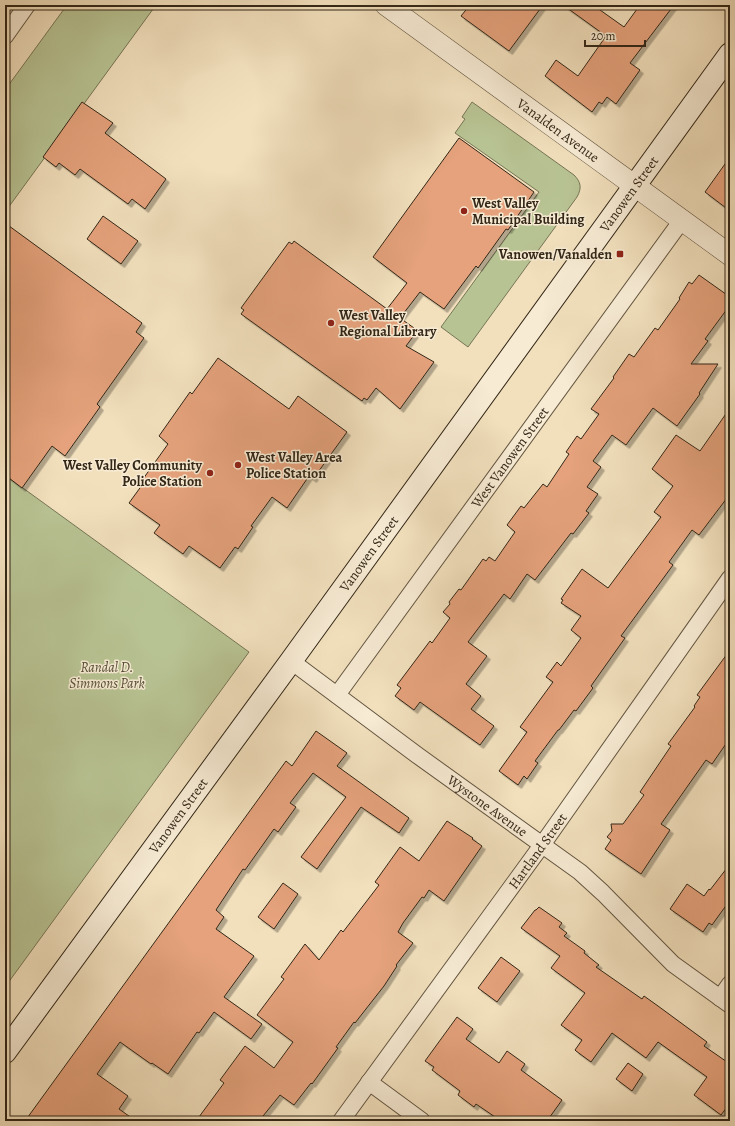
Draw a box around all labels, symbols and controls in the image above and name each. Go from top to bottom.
scale bar [585,22,645,48]
text: 20 m [591,28,615,44]
street label: Vanalden Avenue [512,93,603,167]
street label: Vanowen Street [594,152,663,236]
place label: West Valley Municipal Building [471,194,585,229]
marker: West Valley Municipal Building [459,206,469,216]
place label: Vanowen/Vanalden [498,245,612,264]
marker: Vanowen/Vanalden [615,249,625,259]
place label: West Valley Regional Library [338,306,437,341]
marker: West Valley Regional Library [326,318,336,328]
street label: West Vanowen Street [466,402,553,512]
place label: West Valley Area Police Station [245,448,343,483]
place label: West Valley Community Police Station [62,456,202,491]
marker: West Valley Area Police Station [233,460,243,470]
marker: West Valley Community Police Station [205,468,215,478]
street label: Vanowen Street [334,512,403,596]
park label: Randal D. Simmons Park [69,658,145,693]
street label: Wystone Avenue [443,770,532,841]
street label: Vanowen Street [143,774,212,858]
street label: Hartland Street [504,809,571,893]

